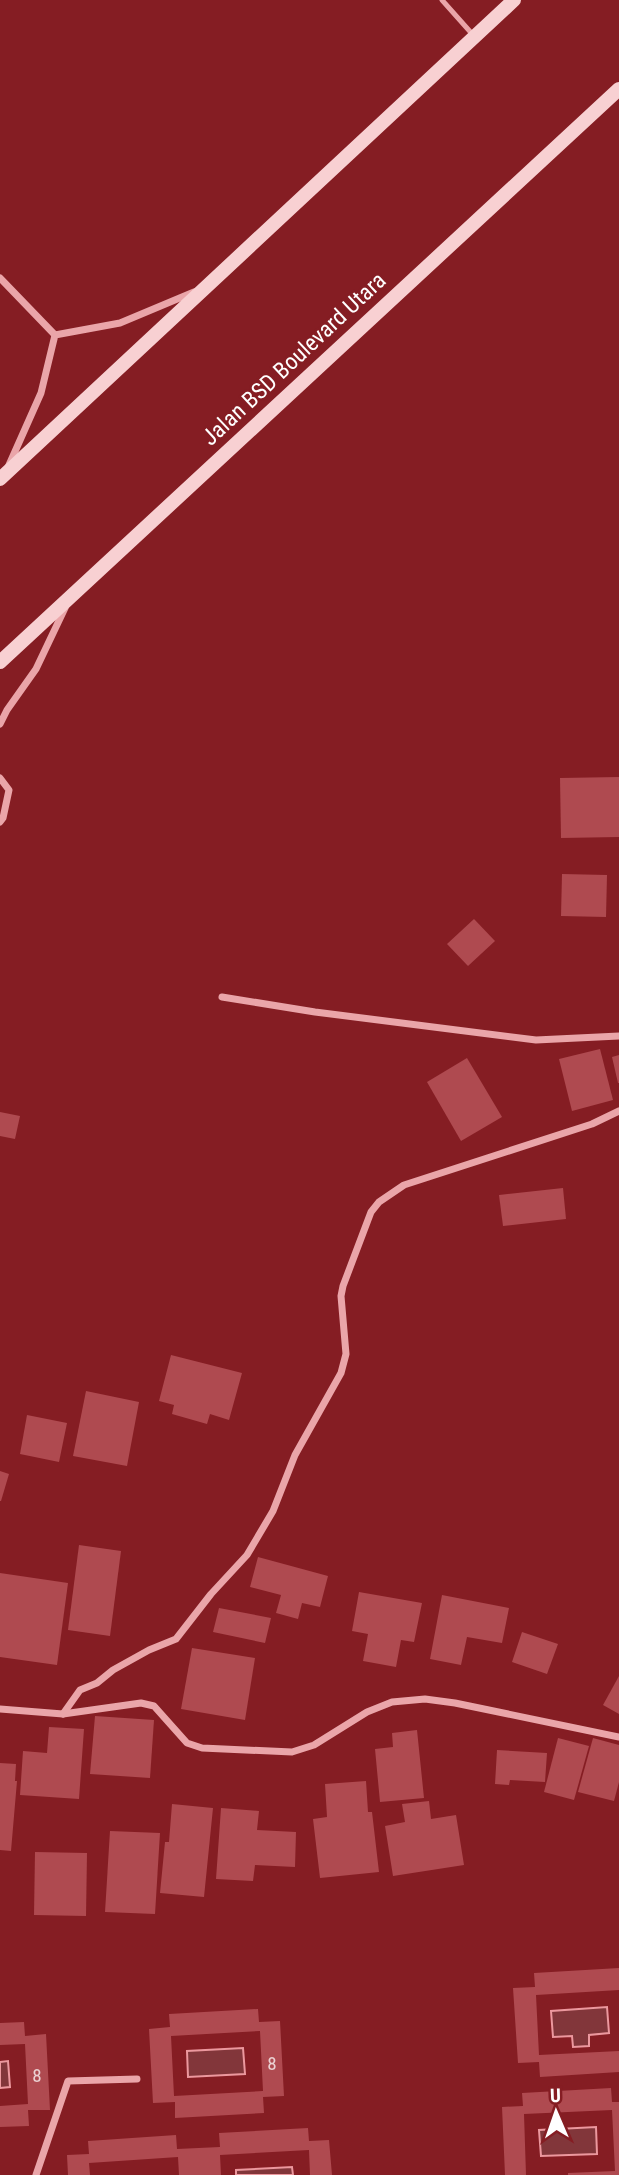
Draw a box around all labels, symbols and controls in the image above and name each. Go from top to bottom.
street label: Jalan BSD Boulevard Utara [197,267,391,451]
house number: 8 [267,2052,277,2075]
house number: 8 [32,2064,42,2087]
north arrow [521,2077,591,2147]
text: U [550,2084,561,2107]

